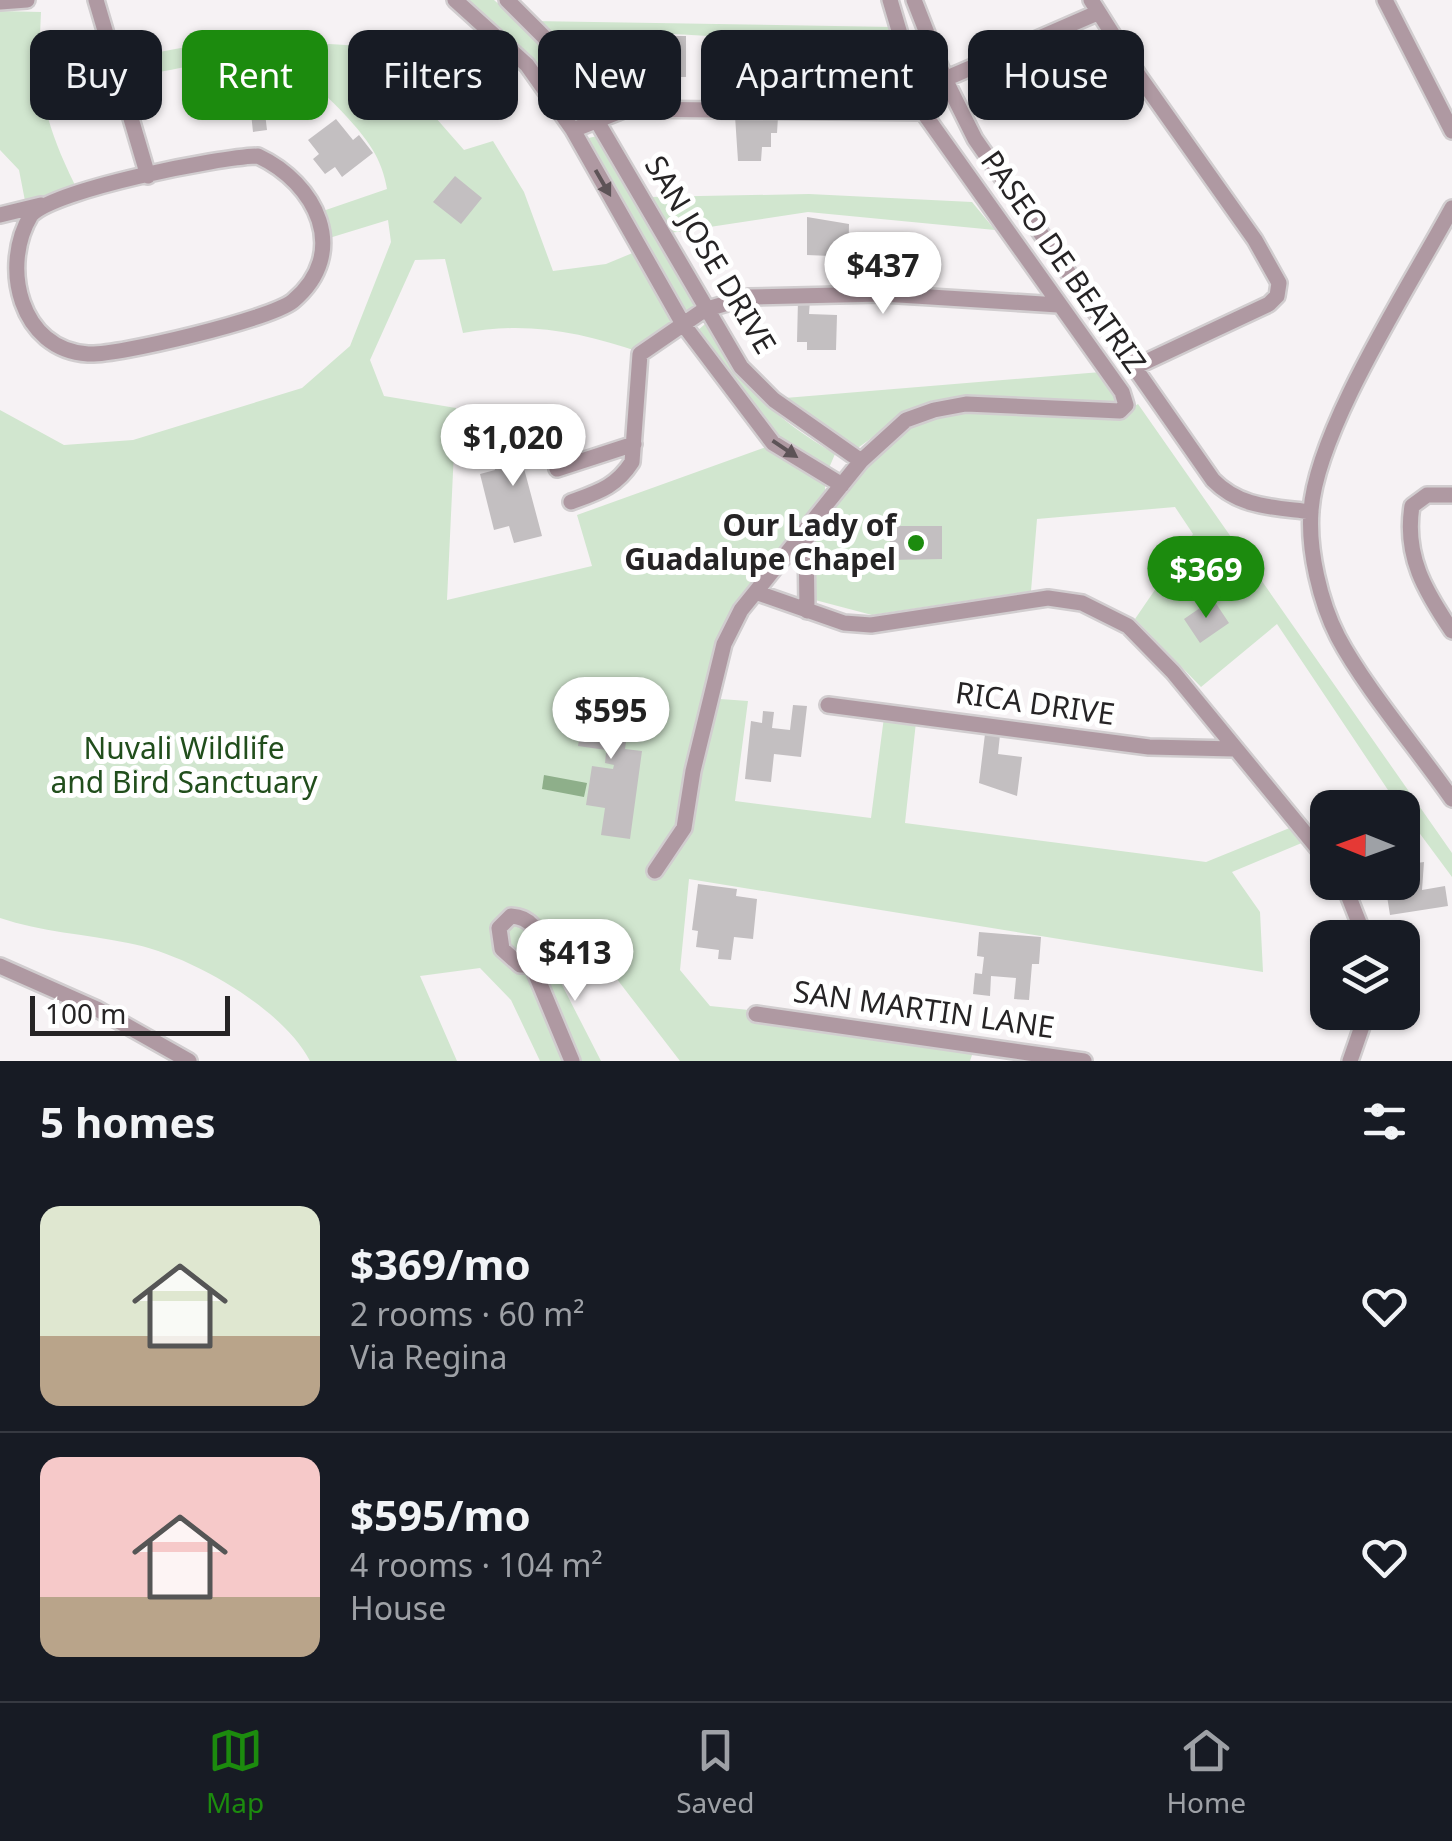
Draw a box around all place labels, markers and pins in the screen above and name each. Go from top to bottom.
pin: $437 [824,232,942,317]
pin: $1,020 [432,404,594,489]
place label: Our Lady of Guadalupe Chapel [624,504,897,579]
marker: Our Lady of Guadalupe Chapel [905,532,927,554]
pin: $369 [1147,536,1265,621]
pin: $595 [552,677,670,762]
pin: $413 [516,919,634,1004]

